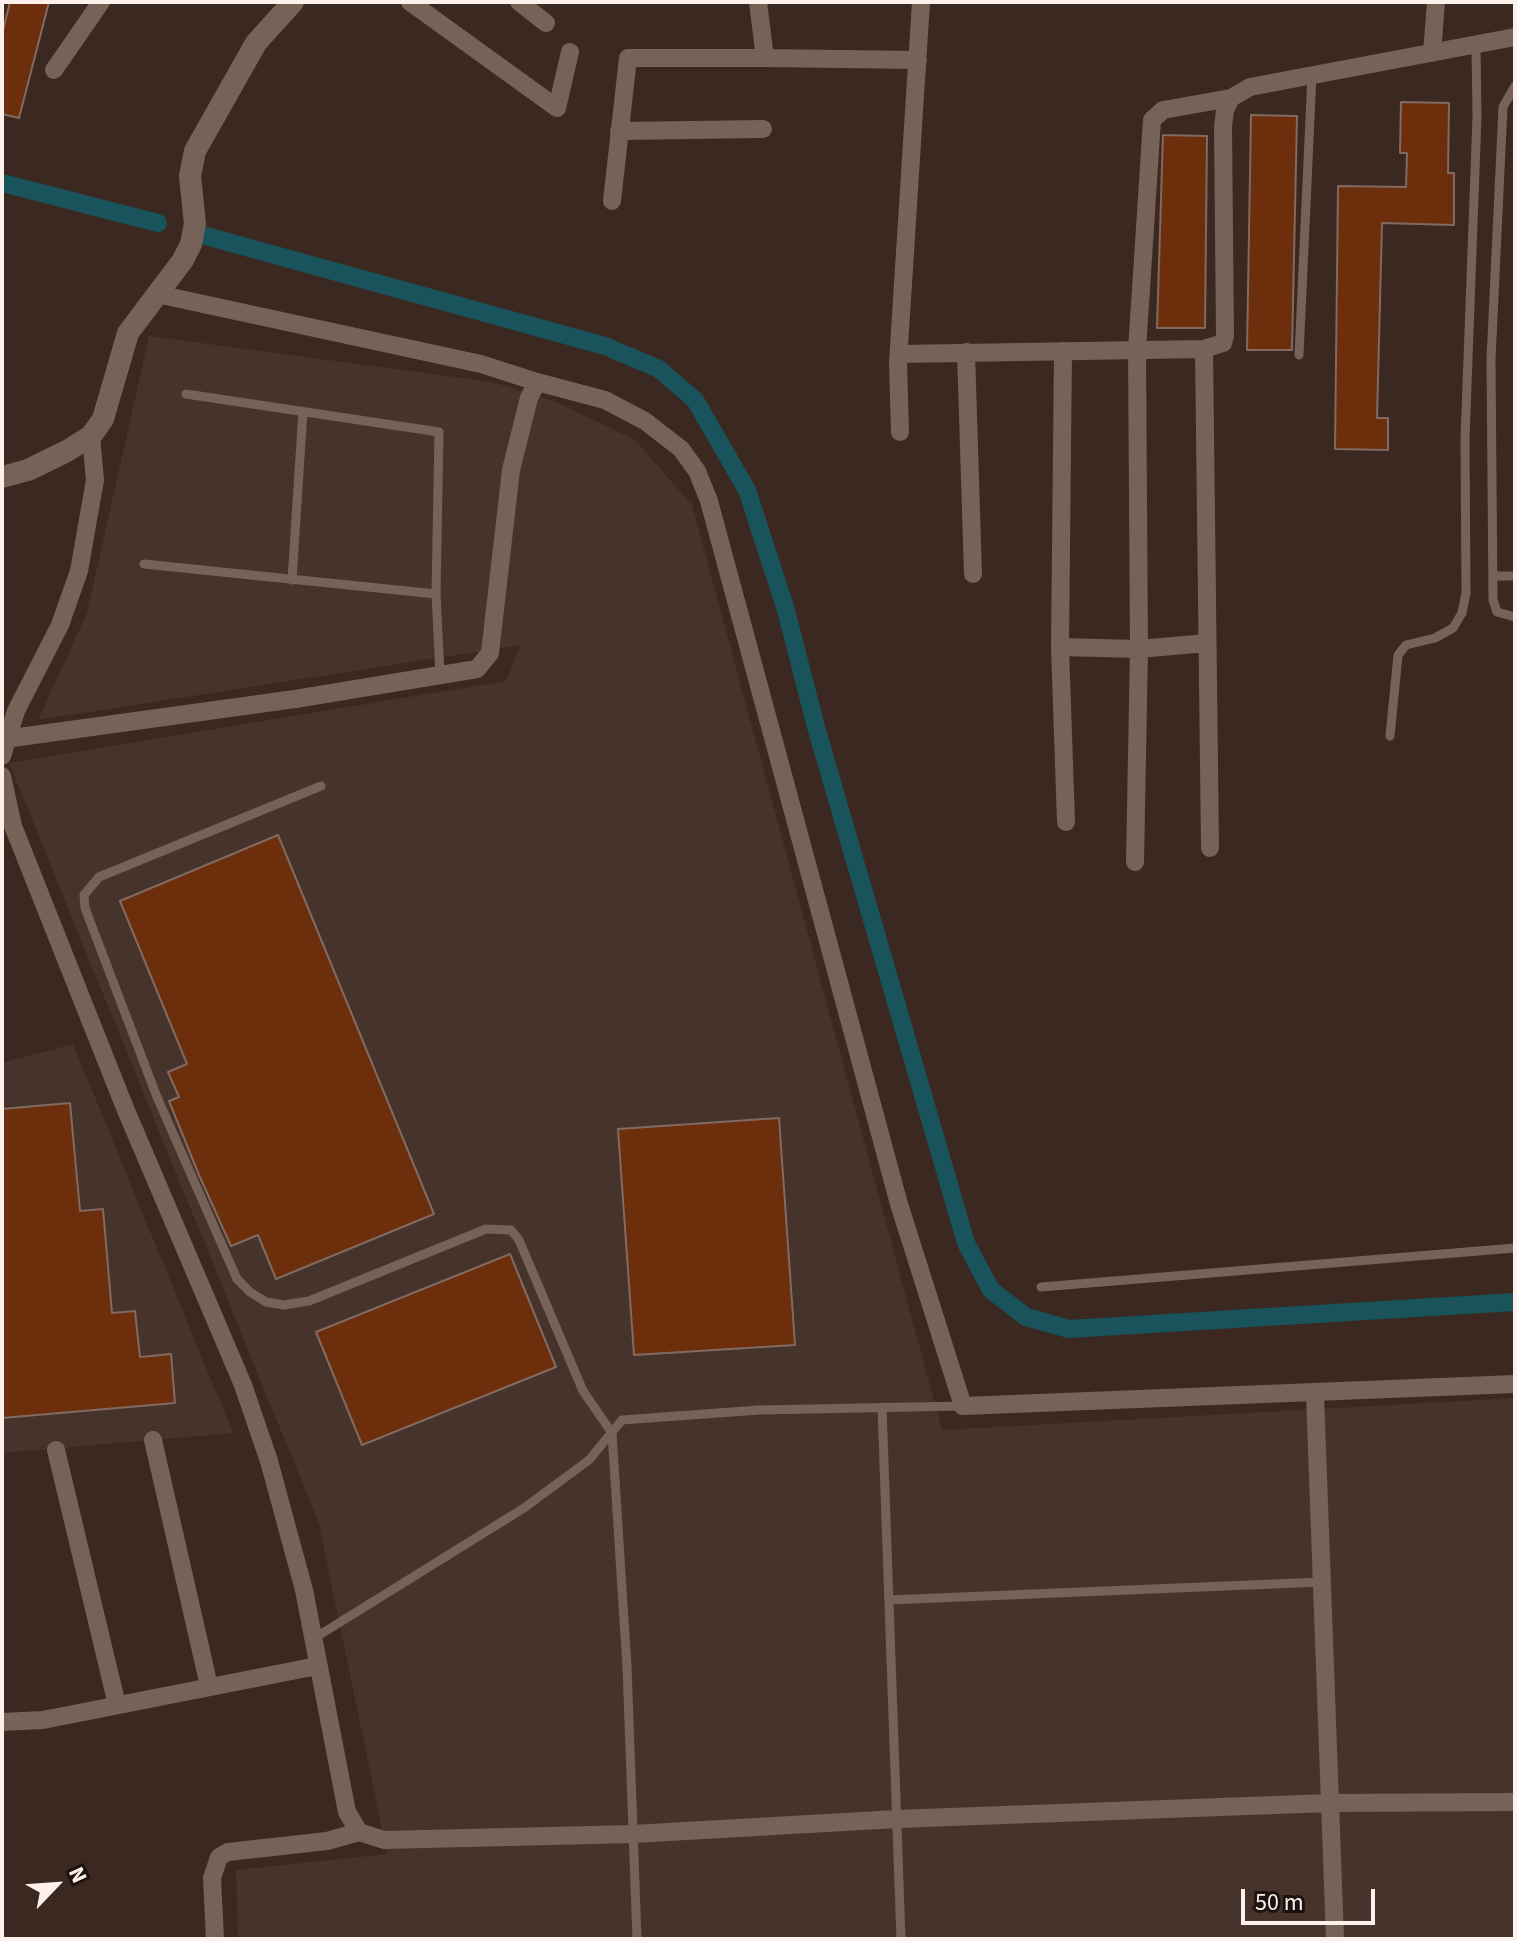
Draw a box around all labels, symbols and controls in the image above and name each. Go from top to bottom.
north arrow [16,1845,96,1925]
text: N [60,1861,95,1888]
scale bar [1245,1873,1379,1923]
text: 50 m [1255,1885,1304,1920]

